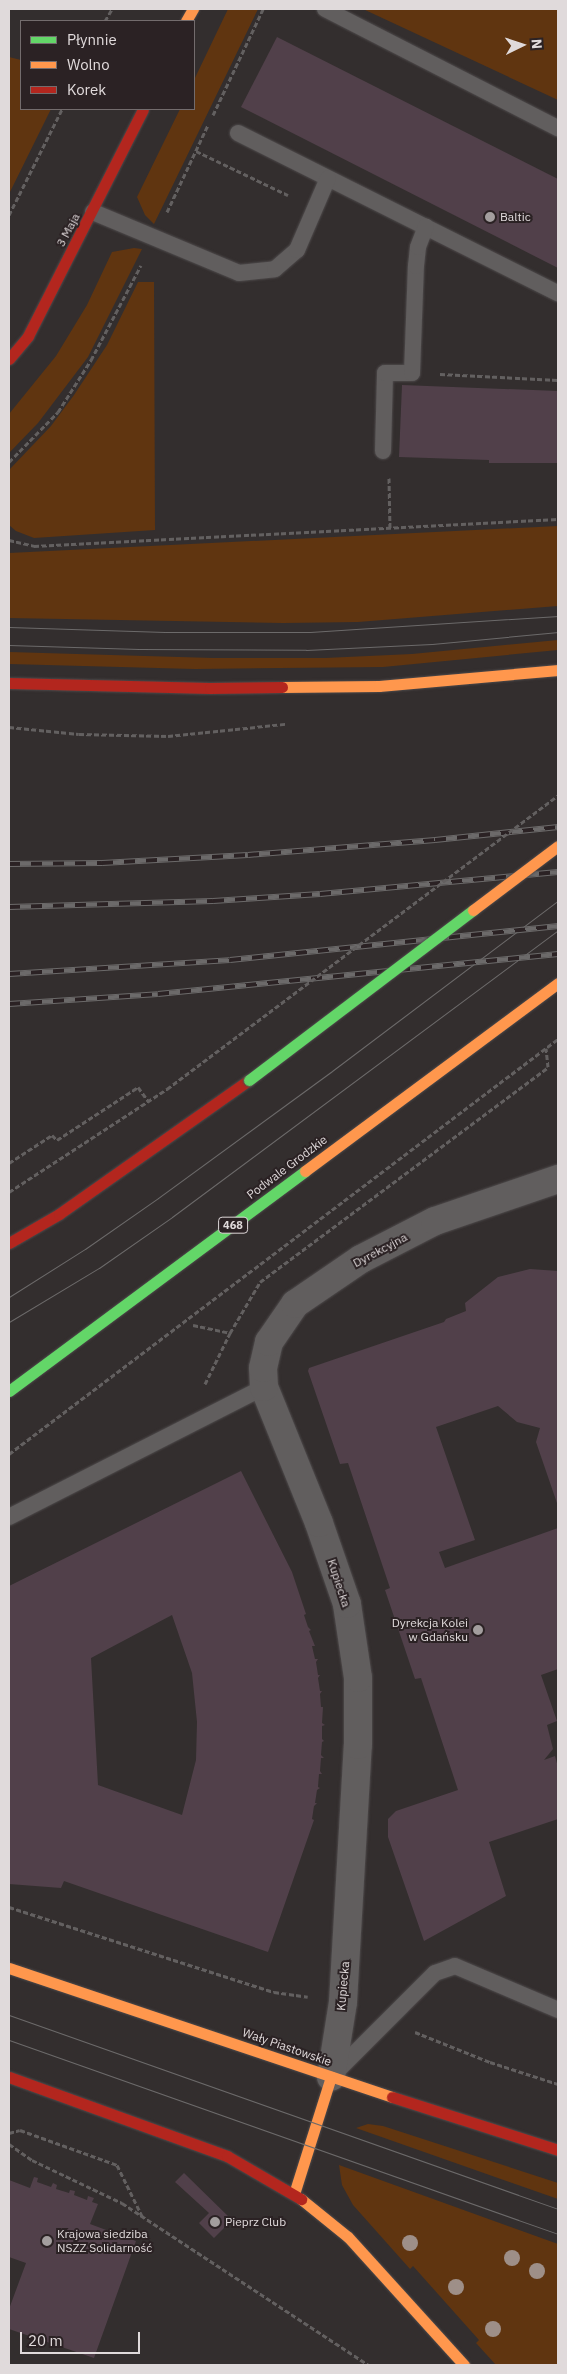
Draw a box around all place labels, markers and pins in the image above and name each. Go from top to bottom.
place label: Baltic [500,210,531,224]
marker: Baltic [484,211,496,223]
place label: Dyrekcja Kolei w Gdańsku [392,1616,468,1644]
marker: Dyrekcja Kolei w Gdańsku [472,1624,484,1636]
place label: Pieprz Club [225,2215,286,2229]
marker: Pieprz Club [209,2216,221,2228]
place label: Krajowa siedziba NSZZ Solidarność [57,2227,152,2255]
marker: Krajowa siedziba NSZZ Solidarność [41,2235,53,2247]

